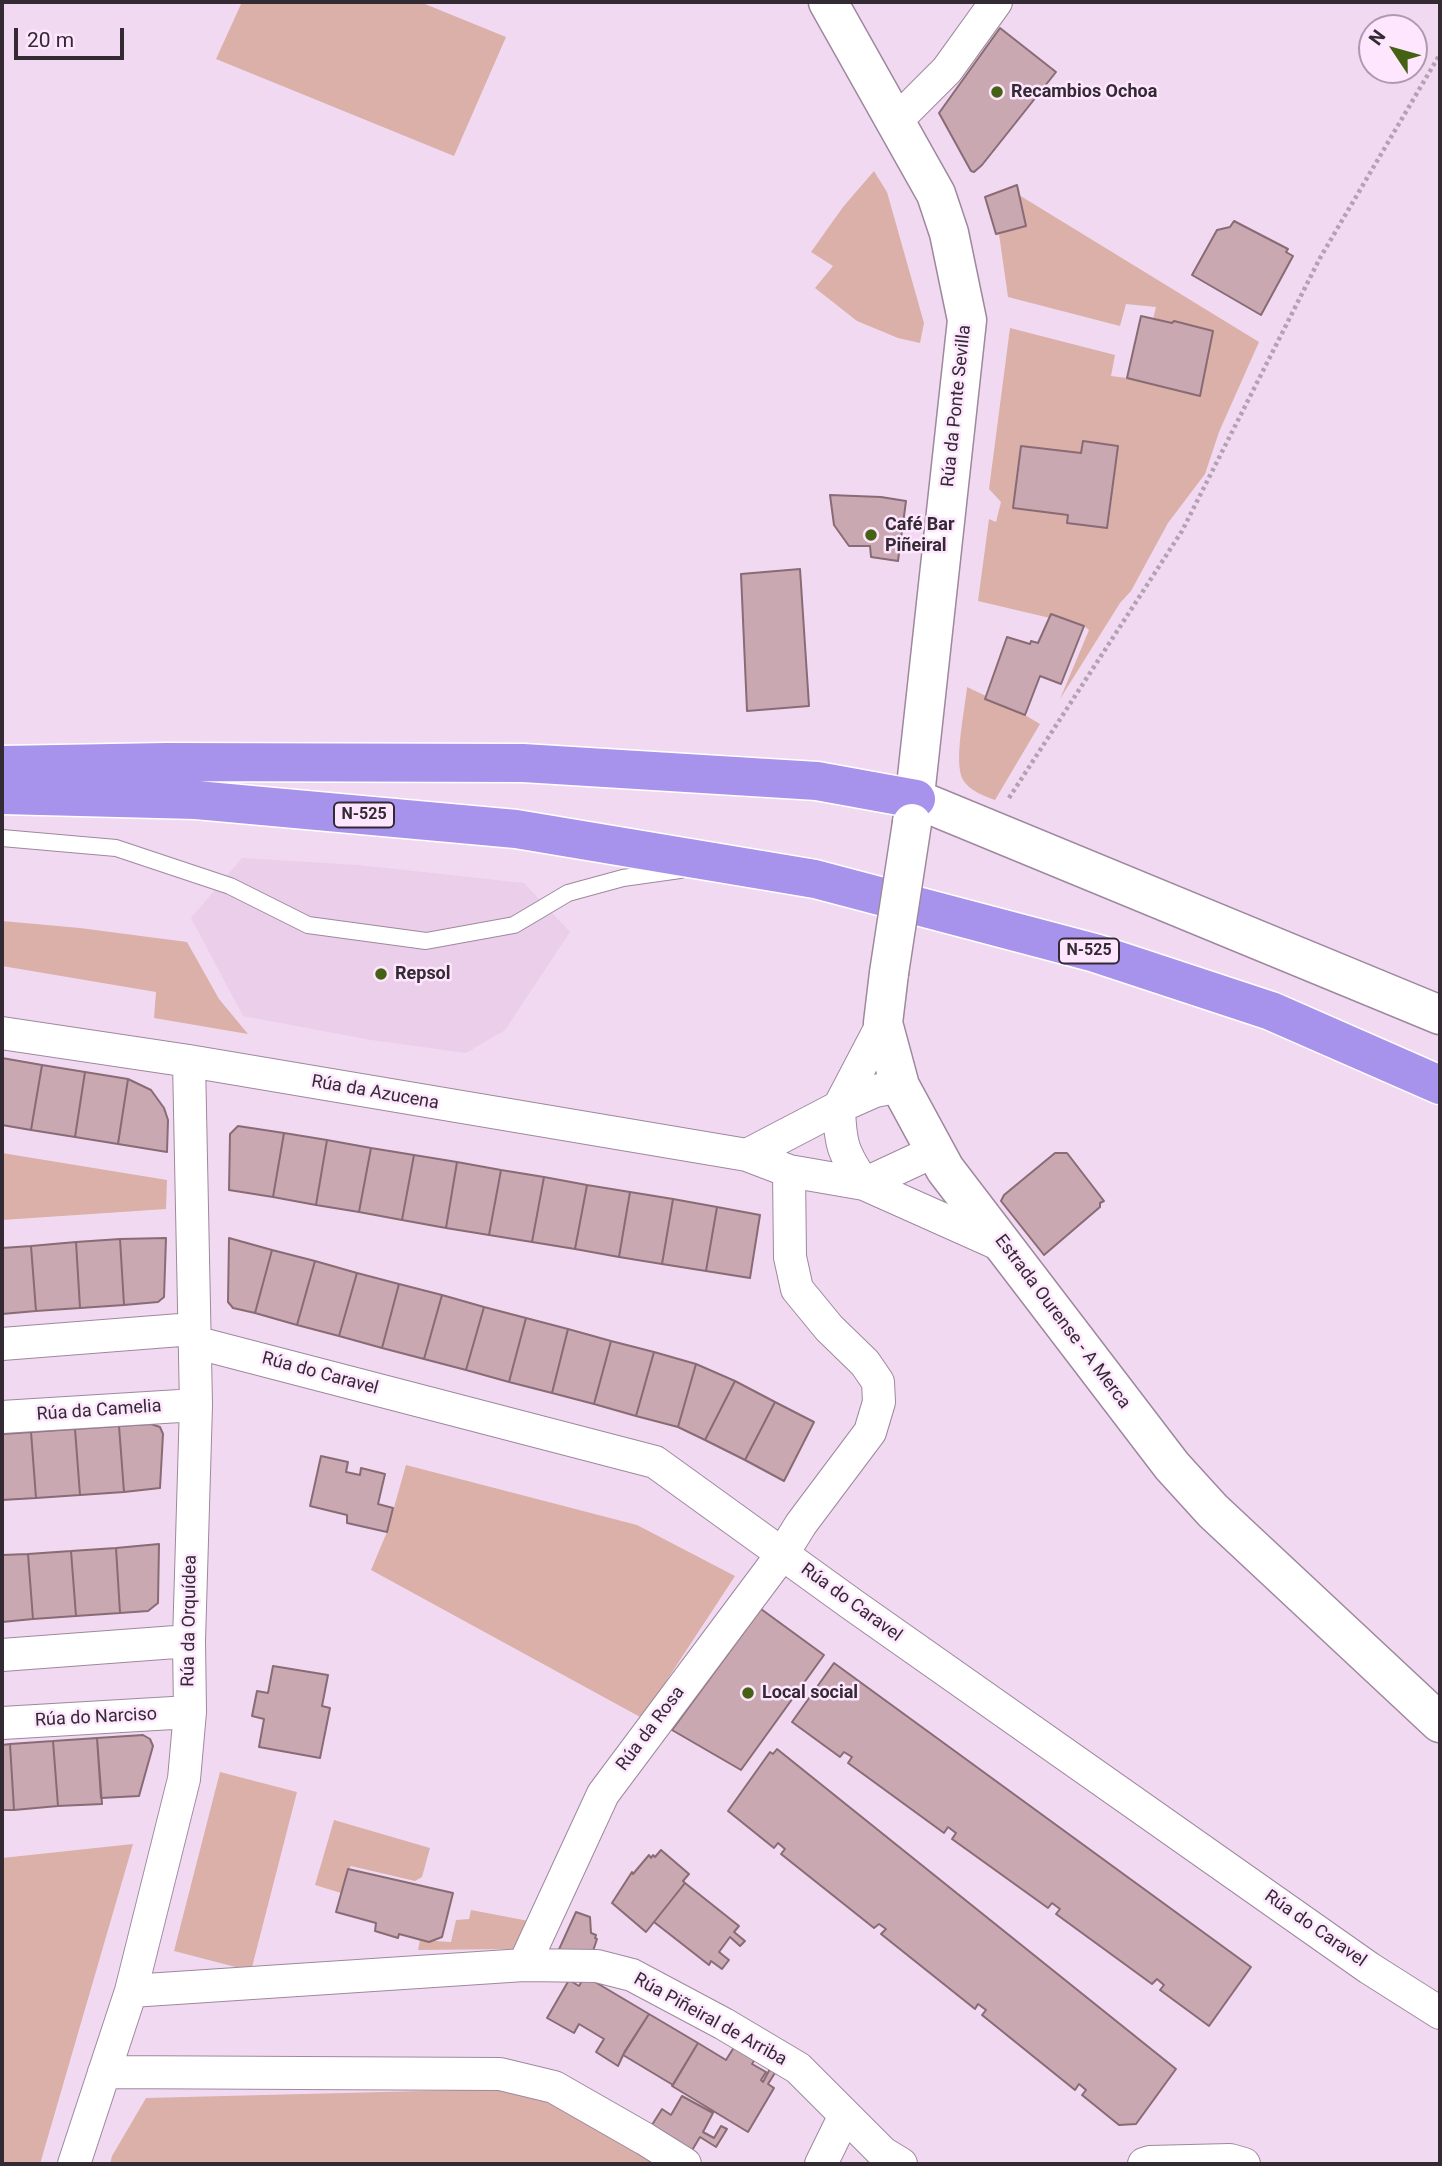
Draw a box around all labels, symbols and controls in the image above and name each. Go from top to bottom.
scale bar [18,14,128,58]
north arrow [1358,14,1428,84]
text: N [1364,25,1390,50]
text: 20 m [27,28,74,52]
place label: Recambios Ochoa [1011,81,1157,103]
marker: Recambios Ochoa [989,84,1005,100]
street label: Rúa da Ponte Sevilla [938,324,976,488]
place label: Café Bar Piñeiral [885,514,955,556]
marker: Café Bar Piñeiral [863,527,879,543]
road number: N-525 [334,802,394,828]
road number: N-525 [1059,939,1119,964]
place label: Repsol [395,963,451,985]
marker: Repsol [373,966,389,982]
street label: Rúa da Azucena [310,1071,440,1115]
street label: Estrada Ourense - A Merca [989,1231,1135,1413]
street label: Rúa do Caravel [259,1348,381,1400]
street label: Rúa da Camelia [36,1396,162,1426]
street label: Rúa da Orquídea [178,1555,202,1687]
street label: Rúa do Caravel [796,1559,906,1647]
place label: Local social [762,1682,858,1704]
street label: Rúa da Rosa [612,1683,690,1775]
marker: Local social [740,1685,756,1701]
street label: Rúa do Narciso [34,1704,158,1732]
street label: Rúa do Caravel [1260,1886,1370,1972]
street label: Rúa Piñeiral de Arriba [630,1969,790,2071]

